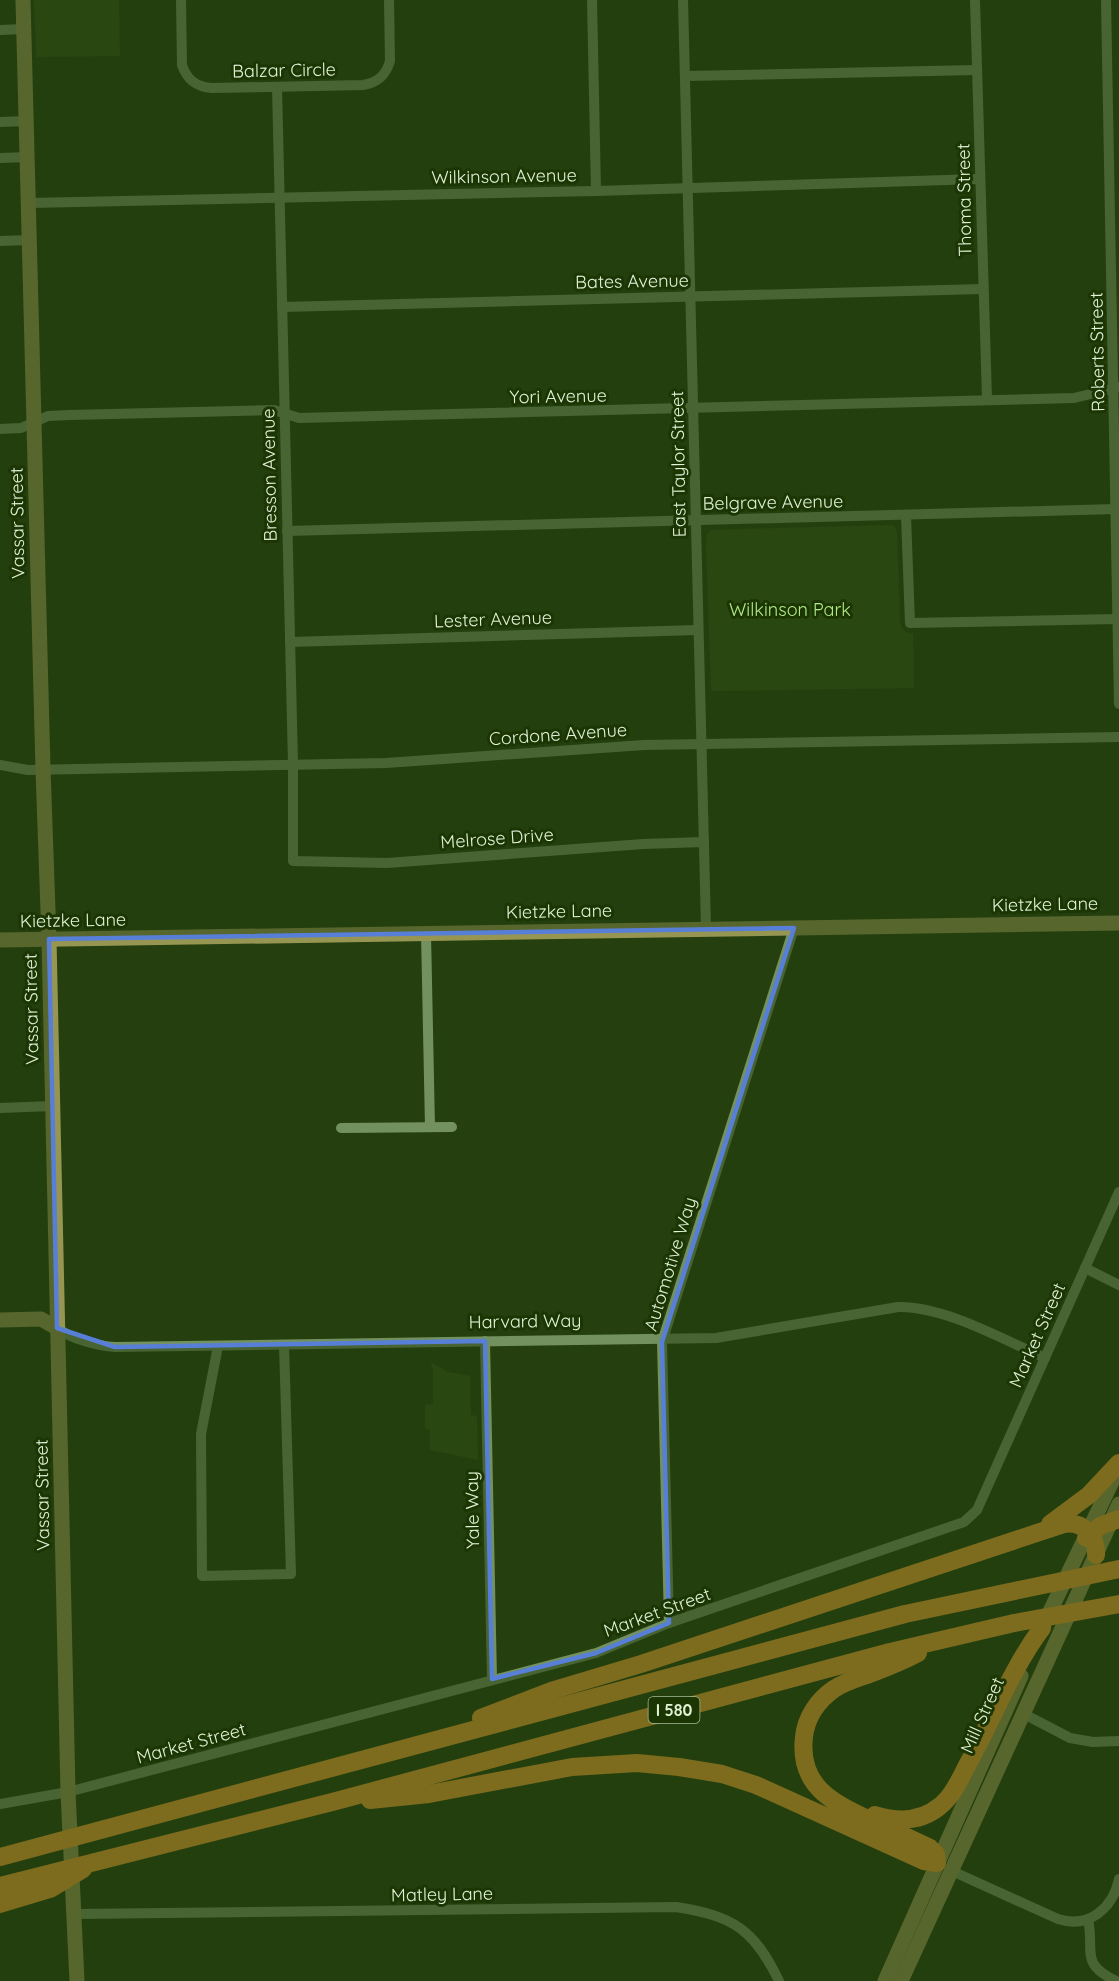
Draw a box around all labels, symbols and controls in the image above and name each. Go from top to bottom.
street label: Balzar Circle [232,58,336,82]
street label: Thoma Street [952,143,976,257]
street label: Wilkinson Avenue [431,163,577,189]
street label: Bates Avenue [575,269,689,293]
street label: Roberts Street [1084,292,1110,412]
street label: Yori Avenue [509,384,607,408]
street label: East Taylor Street [665,390,691,538]
street label: Bresson Avenue [256,408,282,542]
street label: Vassar Street [5,467,29,579]
street label: Belgrave Avenue [703,489,843,515]
park label: Wilkinson Park [729,598,851,621]
street label: Lester Avenue [434,605,552,633]
street label: Cordone Avenue [488,718,628,750]
street label: Melrose Drive [440,823,554,853]
street label: Kietzke Lane [992,892,1098,916]
street label: Kietzke Lane [506,899,612,923]
street label: Kietzke Lane [20,908,126,932]
street label: Vassar Street [19,953,43,1065]
street label: Automotive Way [639,1194,701,1334]
street label: Market Street [1004,1279,1070,1391]
street label: Harvard Way [468,1309,582,1333]
street label: Vassar Street [30,1439,54,1551]
street label: Yale Way [460,1471,484,1549]
street label: Market Street [600,1582,714,1642]
street label: Mill Street [955,1673,1009,1757]
road number: I 580 [648,1697,700,1723]
street label: Market Street [134,1717,248,1769]
street label: Matley Lane [391,1882,493,1906]

